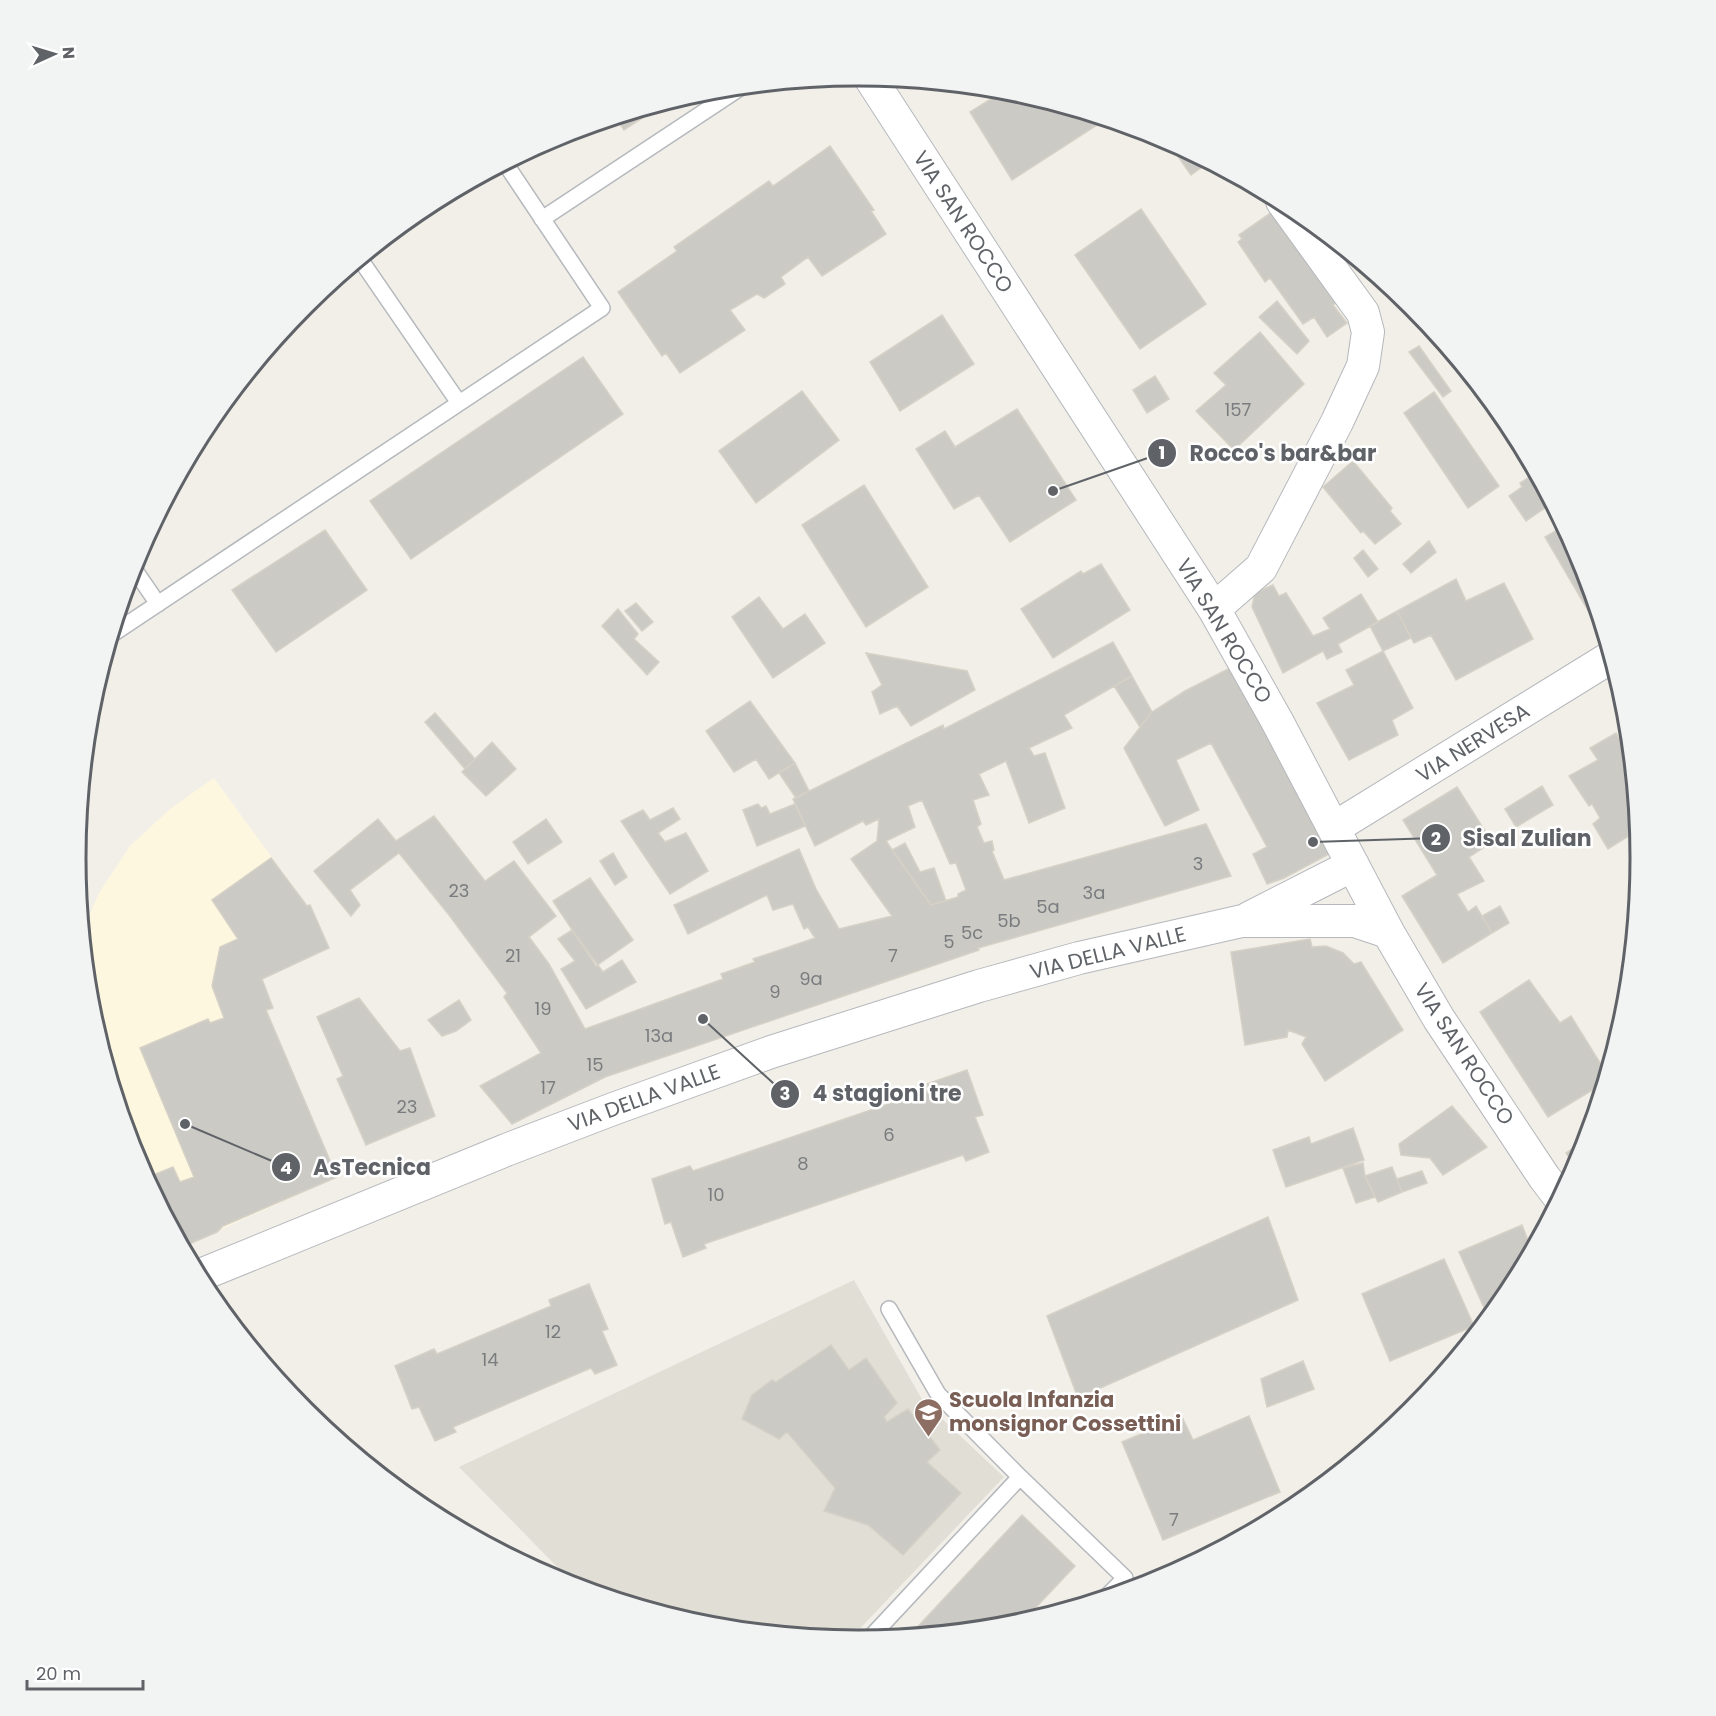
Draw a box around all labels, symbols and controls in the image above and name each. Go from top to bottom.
north arrow [24,24,84,84]
text: N [57,46,80,60]
street label: VIA SAN ROCCO [907,145,1020,298]
house number: 157 [1225,397,1252,422]
callout: Rocco's bar&bar [1147,433,1388,473]
text: Rocco's bar&bar [1190,438,1376,469]
text: 1 [1159,440,1165,465]
street label: VIA SAN ROCCO [1170,553,1279,709]
street label: VIA NERVESA [1410,696,1535,789]
callout: Sisal Zulian [1421,818,1604,858]
text: Sisal Zulian [1462,823,1592,854]
text: 2 [1431,826,1441,851]
house number: 3 [1193,851,1203,876]
house number: 23 [449,878,469,903]
house number: 3a [1083,880,1105,905]
house number: 5a [1036,894,1060,919]
house number: 5b [997,908,1021,933]
street label: VIA DELLA VALLE [1027,919,1189,986]
house number: 5c [961,920,983,945]
house number: 5 [943,929,955,954]
house number: 21 [505,943,521,968]
house number: 7 [888,943,898,968]
house number: 9a [799,966,823,991]
street label: VIA SAN ROCCO [1408,977,1521,1130]
house number: 9 [769,979,781,1004]
house number: 19 [534,996,552,1021]
house number: 13a [645,1023,673,1048]
house number: 15 [586,1052,604,1077]
street label: VIA DELLA VALLE [564,1057,724,1139]
callout: 4 stagioni tre [770,1074,973,1114]
house number: 17 [540,1075,556,1100]
text: 4 stagioni tre [812,1078,962,1109]
text: 3 [780,1081,790,1106]
house number: 23 [397,1094,417,1119]
house number: 6 [883,1122,895,1147]
callout: AsTecnica [271,1147,443,1187]
house number: 8 [797,1151,809,1176]
text: AsTecnica [313,1152,431,1183]
text: 4 [280,1155,292,1180]
house number: 10 [707,1182,725,1207]
house number: 12 [545,1319,561,1344]
house number: 14 [481,1347,499,1372]
place label: Scuola Infanzia monsignor Cossettini [949,1385,1181,1438]
school or university icon: Scuola Infanzia monsignor Cossettini [912,1396,944,1438]
house number: 7 [1169,1507,1179,1532]
scale bar [27,1653,142,1691]
text: 20 m [36,1661,81,1686]

